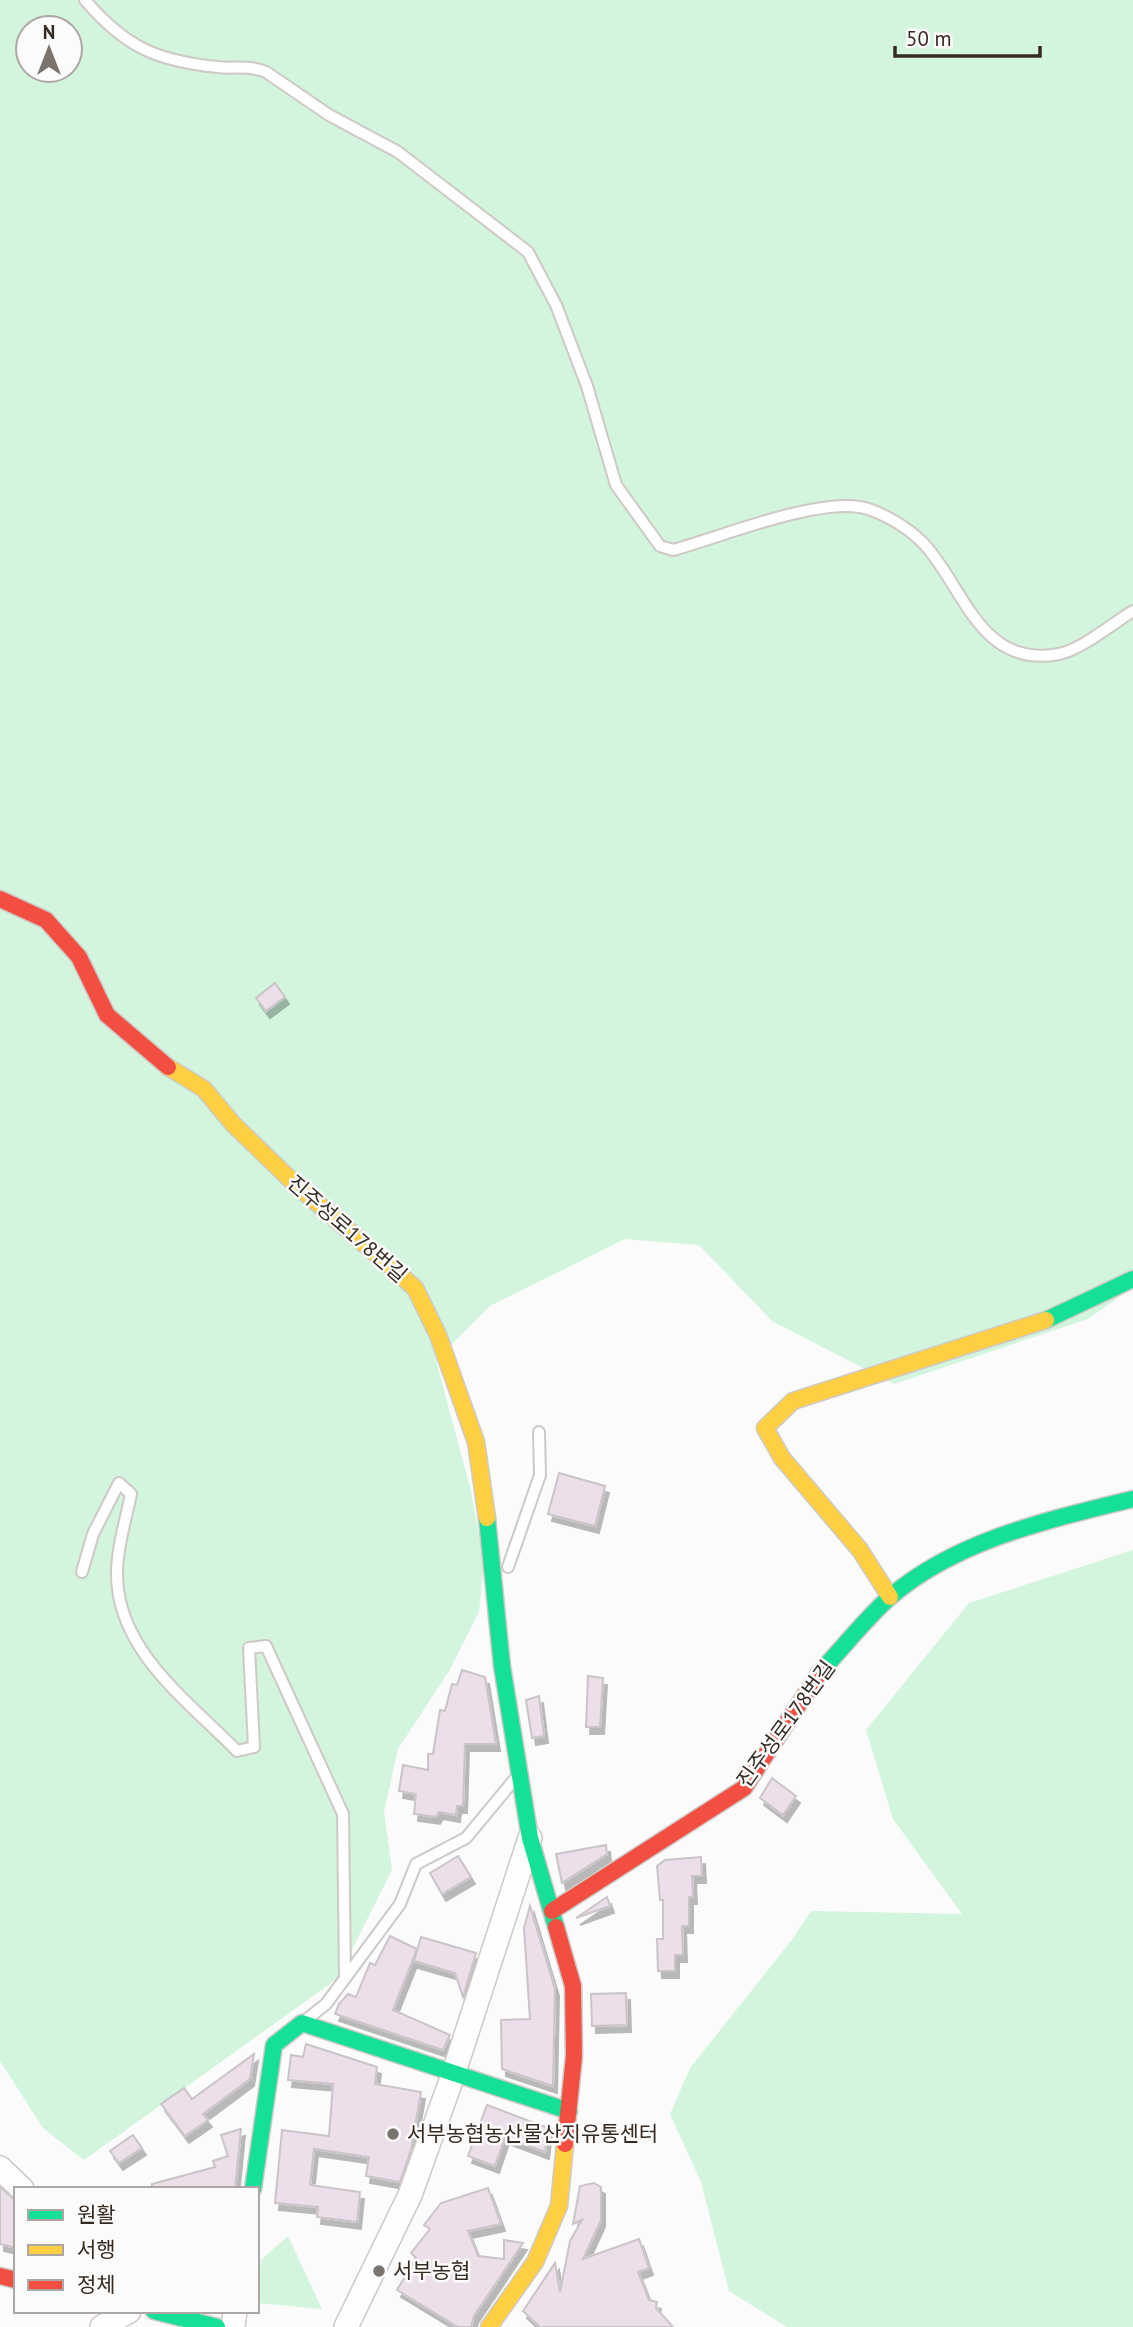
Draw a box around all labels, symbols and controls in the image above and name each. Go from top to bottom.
north arrow [14,14,84,84]
scale bar [895,14,1040,58]
text: N [43,20,55,44]
text: 50 m [906,25,952,52]
street label: 진주성로178번길 [282,1169,413,1288]
street label: 진주성로178번길 [731,1655,841,1792]
place label: 서부농협농산물산지유통센터 [407,2120,658,2147]
marker: 서부농협농산물산지유통센터 [385,2126,401,2142]
legend [14,2187,259,2313]
text: 원활 [77,2201,116,2228]
text: 서행 [77,2236,116,2263]
place label: 서부농협 [393,2257,470,2284]
marker: 서부농협 [371,2263,387,2279]
text: 정체 [77,2271,116,2298]

